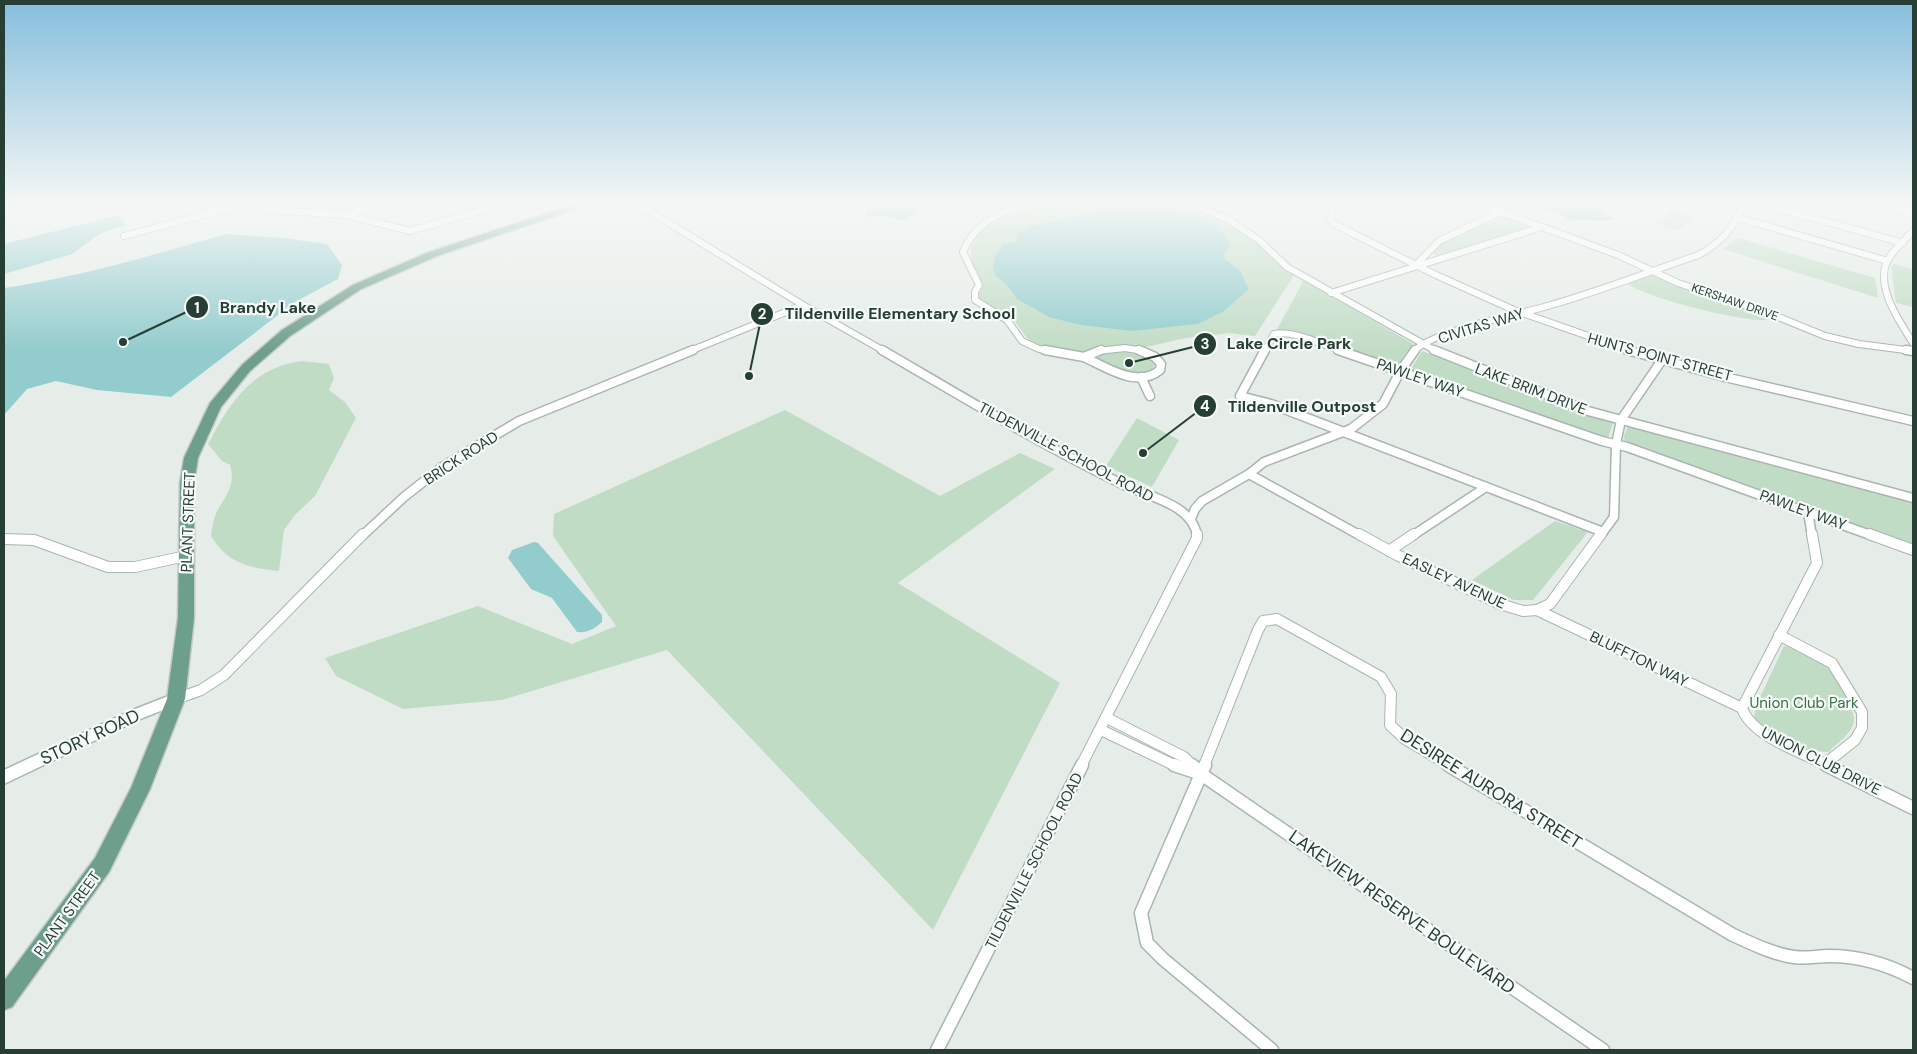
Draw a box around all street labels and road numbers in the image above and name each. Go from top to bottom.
street label: KERSHAW DRIVE [1689,280,1781,324]
street label: CIVITAS WAY [1436,303,1527,349]
street label: HUNTS POINT STREET [1585,328,1735,386]
street label: PAWLEY WAY [1374,354,1467,402]
street label: LAKE BRIM DRIVE [1472,358,1590,420]
street label: TILDENVILLE SCHOOL ROAD [975,397,1157,507]
street label: BRICK ROAD [420,426,502,490]
street label: PLANT STREET [176,471,200,573]
street label: PAWLEY WAY [1757,485,1849,535]
street label: EASLEY AVENUE [1399,548,1509,614]
street label: BLUFFTON WAY [1586,627,1692,692]
street label: STORY ROAD [36,704,144,770]
street label: UNION CLUB DRIVE [1758,722,1884,800]
street label: DESIREE AURORA STREET [1396,723,1586,855]
street label: TILDENVILLE SCHOOL ROAD [981,769,1087,953]
street label: LAKEVIEW RESERVE BOULEVARD [1284,824,1520,1000]
street label: PLANT STREET [29,867,105,961]

